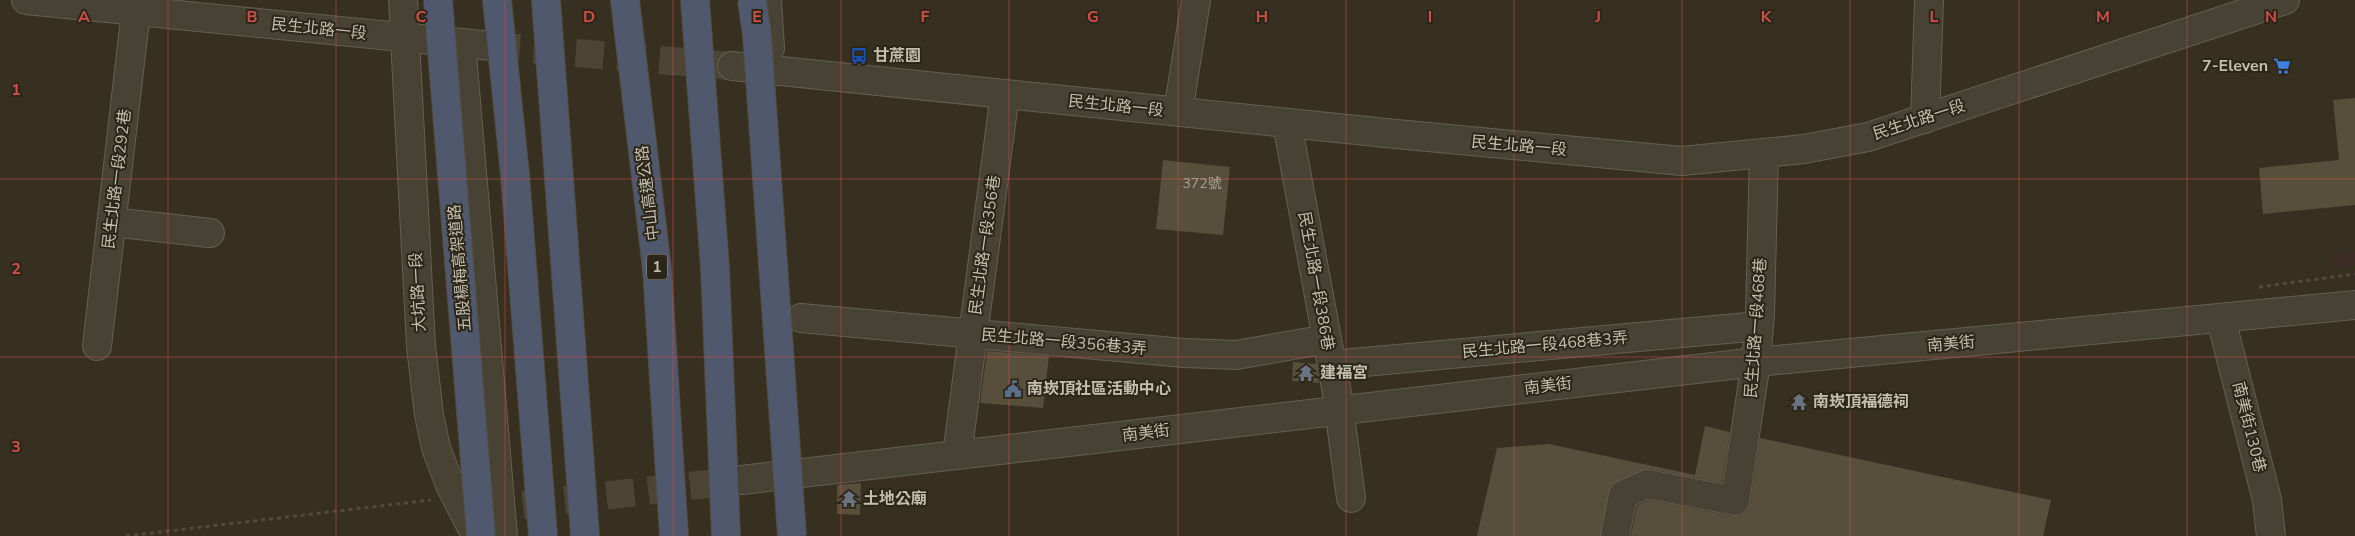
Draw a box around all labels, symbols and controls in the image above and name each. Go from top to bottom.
text: A [78,6,90,28]
text: B [246,6,258,28]
text: C [416,6,427,28]
text: D [583,6,595,28]
text: E [752,6,762,28]
text: F [921,6,930,28]
text: G [1087,6,1099,28]
text: H [1256,6,1268,28]
text: I [1428,6,1432,28]
text: J [1594,6,1601,28]
text: K [1761,6,1773,28]
text: L [1930,6,1939,28]
text: M [2096,6,2110,28]
text: N [2265,6,2277,28]
street label: 民生北路一段 [270,13,368,45]
place label: 甘蔗園 [873,45,921,67]
bus stop icon: 甘蔗園 [849,46,869,66]
place label: 7-Eleven [2202,55,2268,77]
supermarket icon: 7-Eleven [2272,56,2292,76]
text: 1 [11,79,21,101]
street label: 民生北路一段 [1067,90,1165,122]
street label: 民生北路一段 [1870,95,1968,145]
street label: 民生北路一段292巷 [98,108,136,250]
street label: 民生北路一段 [1470,131,1568,161]
street label: 中山高速公路 [631,144,665,242]
street label: 民生北路一段356巷 [964,174,1006,316]
house number: 372號 [1182,174,1222,193]
street label: 五股楊梅高架道路 [443,203,477,333]
street label: 民生北路一段386巷 [1293,210,1339,352]
street label: 大坑路一段 [405,251,431,333]
road number: 1 [647,254,667,280]
street label: 民生北路一段468巷 [1740,257,1772,399]
text: 2 [11,258,21,280]
street label: 民生北路一段356巷3弄 [980,324,1148,360]
street label: 民生北路一段468巷3弄 [1461,327,1629,363]
street label: 南美街 [1926,331,1976,357]
place label: 建福宮 [1320,362,1368,384]
temple icon: 建福宮 [1296,363,1316,383]
street label: 南美街 [1523,372,1573,400]
place label: 南崁頂社區活動中心 [1027,378,1171,400]
public building icon: 南崁頂社區活動中心 [1003,379,1023,399]
street label: 南美街130巷 [2227,379,2271,475]
place label: 南崁頂福德祠 [1813,391,1909,413]
temple icon: 南崁頂福德祠 [1789,392,1809,412]
street label: 南美街 [1121,419,1171,447]
text: 3 [11,436,21,458]
place label: 土地公廟 [863,488,927,510]
temple icon: 土地公廟 [839,489,859,509]

